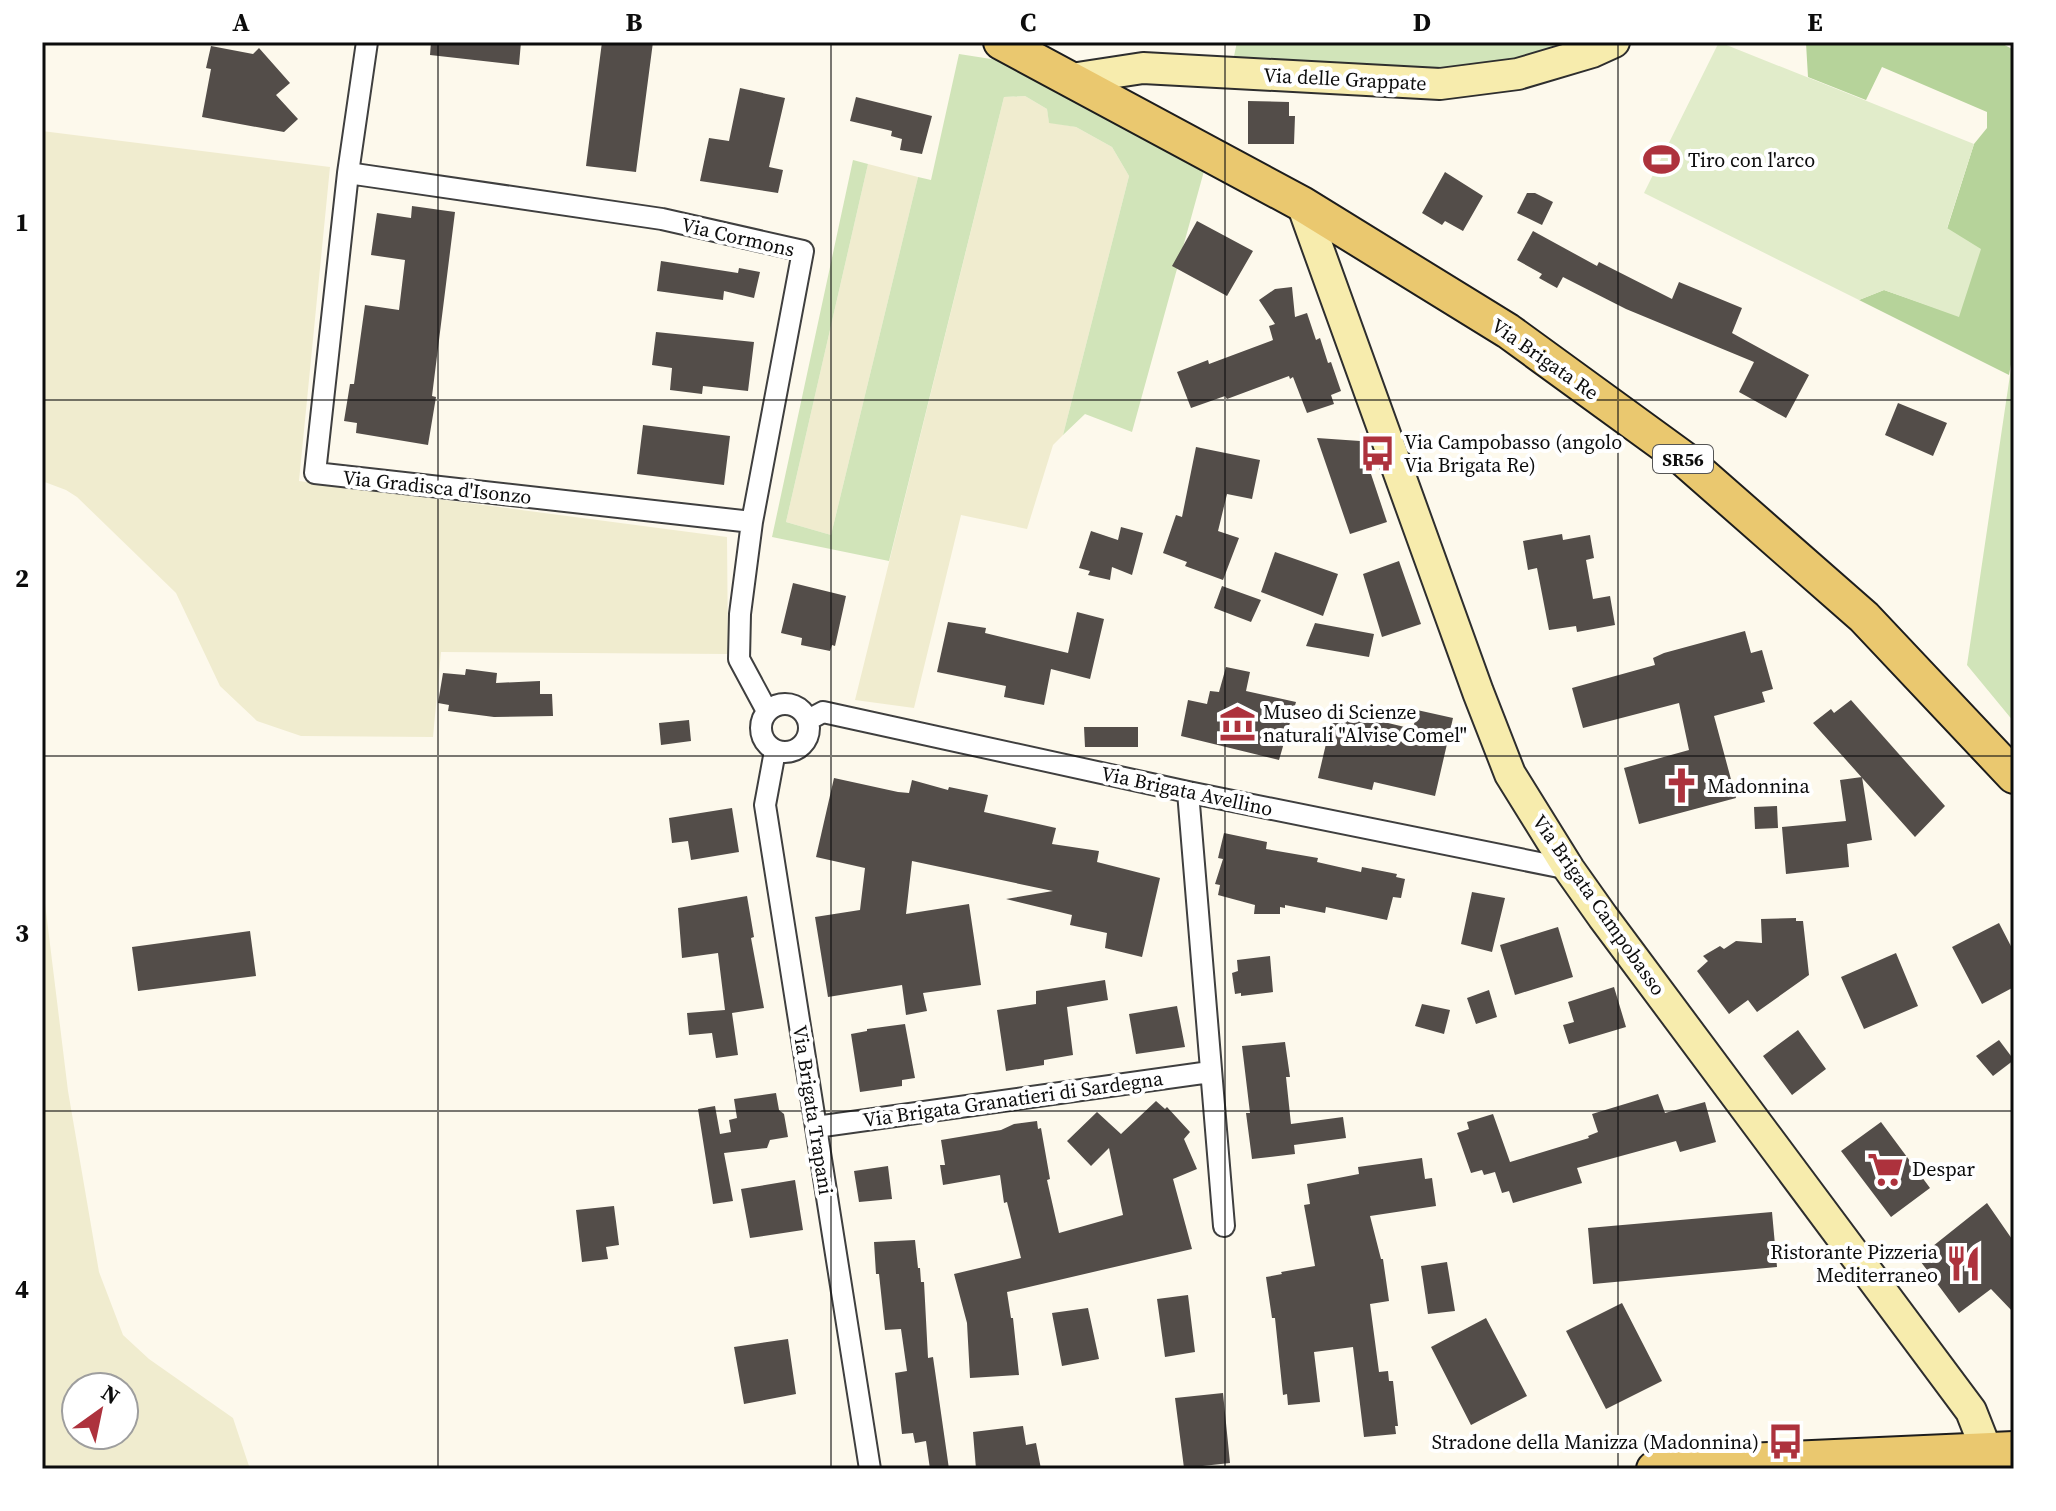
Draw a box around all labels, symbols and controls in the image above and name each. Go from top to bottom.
text: A [232,4,250,40]
text: B [626,4,643,40]
text: C [1020,4,1036,40]
text: D [1413,4,1431,40]
text: E [1807,4,1823,40]
street label: Via delle Grappate [1263,61,1427,97]
sports icon: Tiro con l'arco [1643,141,1681,179]
place label: Tiro con l'arco [1688,146,1815,174]
text: 1 [15,204,29,240]
street label: Via Cormons [679,210,797,264]
street label: Via Brigata Re [1486,312,1604,406]
place label: Via Campobasso (angolo Via Brigata Re) [1404,428,1622,479]
bus stop icon: Via Campobasso (angolo Via Brigata Re) [1359,434,1397,472]
road number: SR56 [1653,445,1713,473]
street label: Via Gradisca d'Isonzo [341,463,533,511]
text: 2 [15,560,29,596]
place label: Museo di Scienze naturali "Alvise Comel" [1263,698,1467,749]
museum icon: Museo di Scienze naturali "Alvise Comel" [1218,705,1256,743]
street label: Via Brigata Avellino [1099,759,1275,823]
church icon: Madonnina [1662,767,1700,805]
place label: Madonnina [1707,772,1810,800]
street label: Via Brigata Campobasso [1526,809,1672,1001]
text: 3 [15,915,29,951]
street label: Via Brigata Trapani [786,1023,840,1197]
street label: Via Brigata Granatieri di Sardegna [861,1064,1166,1134]
supermarket icon: Despar [1867,1150,1905,1188]
place label: Despar [1912,1155,1976,1183]
place label: Ristorante Pizzeria Mediterraneo [1770,1238,1939,1289]
restaurant icon: Ristorante Pizzeria Mediterraneo [1945,1245,1983,1283]
text: 4 [15,1271,29,1307]
north arrow [60,1371,140,1451]
text: N [96,1377,126,1411]
bus stop icon: Stradone della Manizza (Madonnina) [1766,1423,1804,1461]
place label: Stradone della Manizza (Madonnina) [1432,1428,1759,1456]

